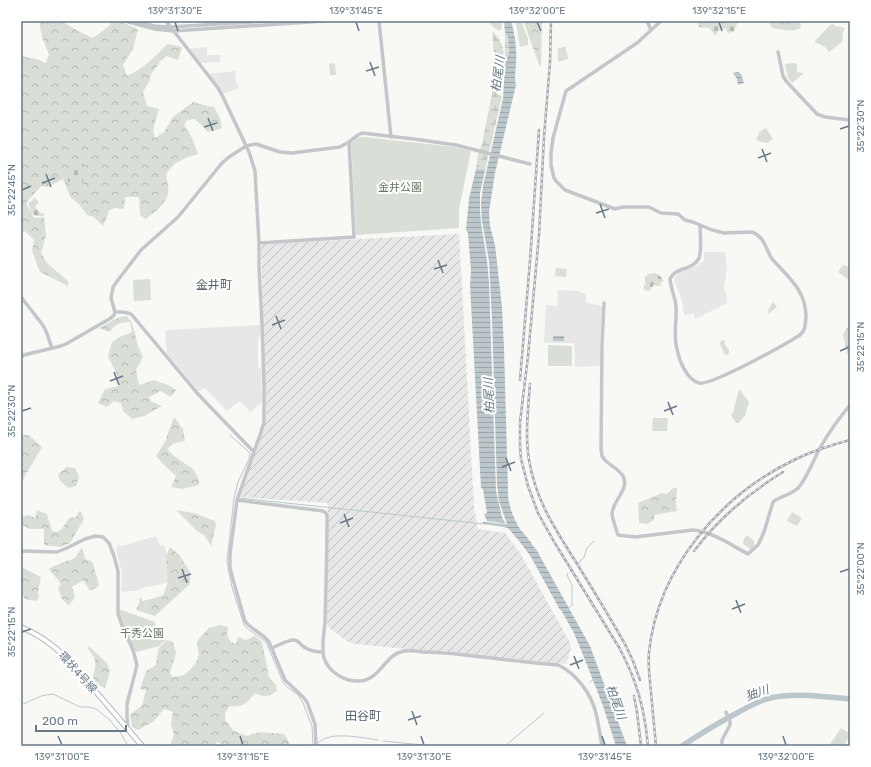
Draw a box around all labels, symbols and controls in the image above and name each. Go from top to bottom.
text: 139°31'30"E [148,5,202,17]
text: 139°31'45"E [329,5,383,17]
text: 139°32'00"E [509,5,565,17]
text: 139°32'15"E [692,5,746,17]
water label: 柏尾川 [489,53,508,93]
text: 35°22'30"N [855,100,867,152]
text: 35°22'45"N [6,164,18,216]
park label: 金井公園 [378,181,422,194]
district label: 金井町 [196,278,232,292]
text: 35°22'15"N [855,322,867,372]
water label: 柏尾川 [481,376,497,414]
text: 35°22'30"N [6,385,18,437]
text: 35°22'00"N [855,542,867,596]
text: 35°22'15"N [6,607,18,657]
park label: 千秀公園 [120,627,164,640]
street label: 環状4号線 [56,649,99,696]
water label: 㹨川 [743,682,773,704]
water label: 柏尾川 [603,683,629,723]
scale bar [36,707,126,733]
district label: 田谷町 [345,709,381,723]
text: 200 m [42,714,78,728]
text: 139°31'00"E [35,751,89,763]
text: 139°31'15"E [217,751,269,763]
text: 139°31'30"E [397,751,451,763]
text: 139°31'45"E [578,751,632,763]
text: 139°32'00"E [758,751,814,763]

